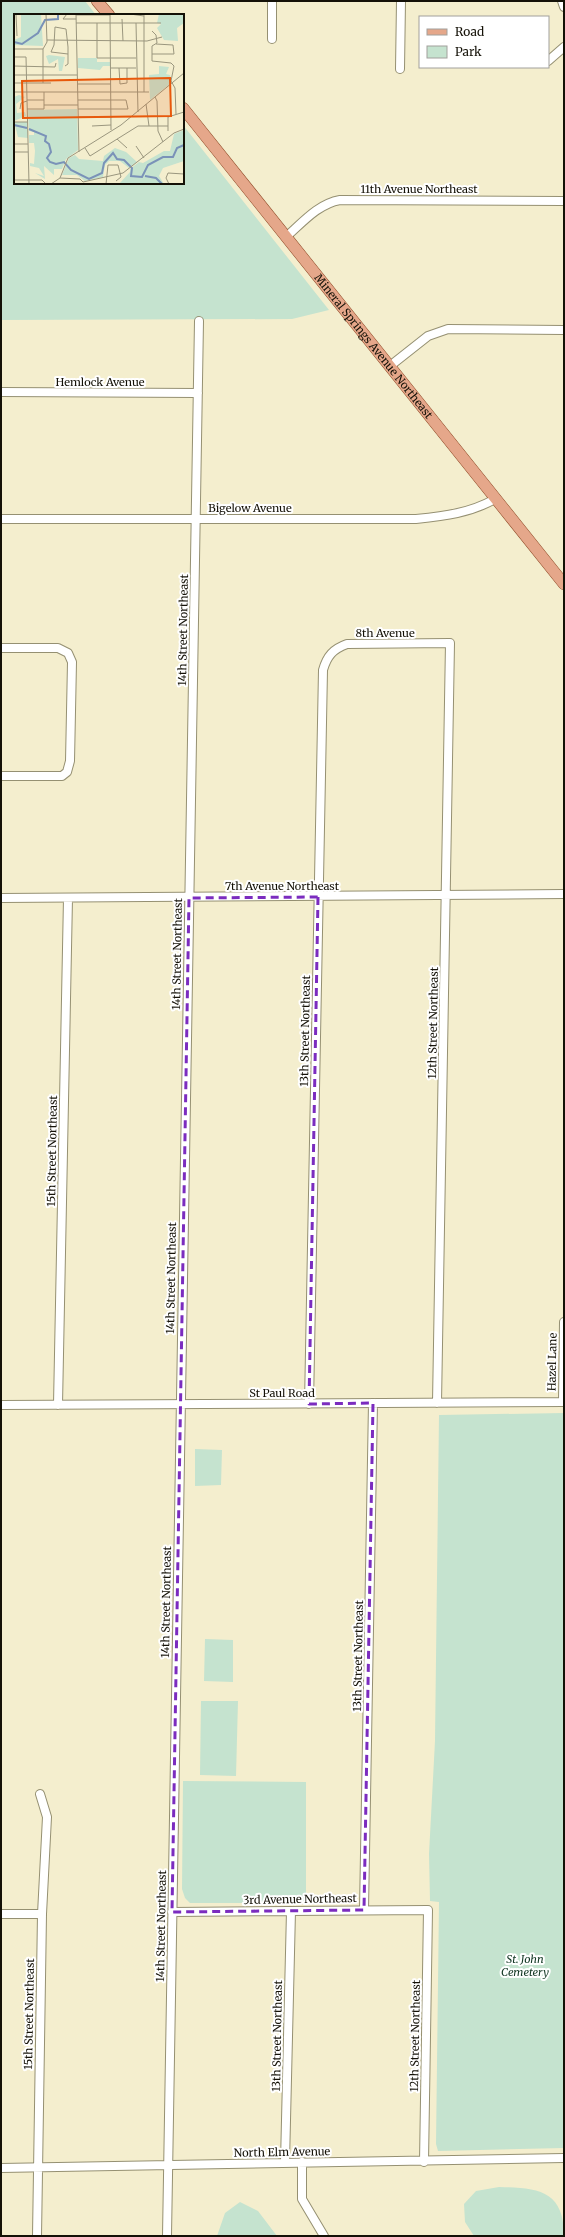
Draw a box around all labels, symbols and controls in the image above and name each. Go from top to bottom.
inset map [14,14,184,184]
legend [419,16,549,68]
text: Road [455,24,484,39]
text: Park [455,44,482,59]
street label: 11th Avenue Northeast [360,182,478,196]
street label: Mineral Springs Avenue Northeast [311,271,436,422]
street label: Hemlock Avenue [55,375,145,389]
street label: Bigelow Avenue [208,501,292,515]
street label: 14th Street Northeast [175,573,191,686]
street label: 8th Avenue [355,626,415,640]
street label: 7th Avenue Northeast [225,879,340,893]
street label: 14th Street Northeast [169,897,185,1010]
street label: 12th Street Northeast [425,966,441,1079]
street label: 13th Street Northeast [297,974,313,1087]
street label: 15th Street Northeast [44,1094,60,1207]
street label: 14th Street Northeast [163,1221,179,1334]
street label: Hazel Lane [544,1332,560,1391]
street label: St Paul Road [249,1386,315,1400]
street label: 14th Street Northeast [158,1545,174,1658]
street label: 13th Street Northeast [350,1599,366,1712]
street label: 14th Street Northeast [153,1869,169,1982]
street label: 3rd Avenue Northeast [243,1891,358,1907]
park label: St. John Cemetery [501,1952,549,1979]
street label: 15th Street Northeast [21,1957,37,2070]
street label: 13th Street Northeast [269,1979,285,2092]
street label: 12th Street Northeast [407,1979,423,2092]
street label: North Elm Avenue [234,2144,331,2160]

